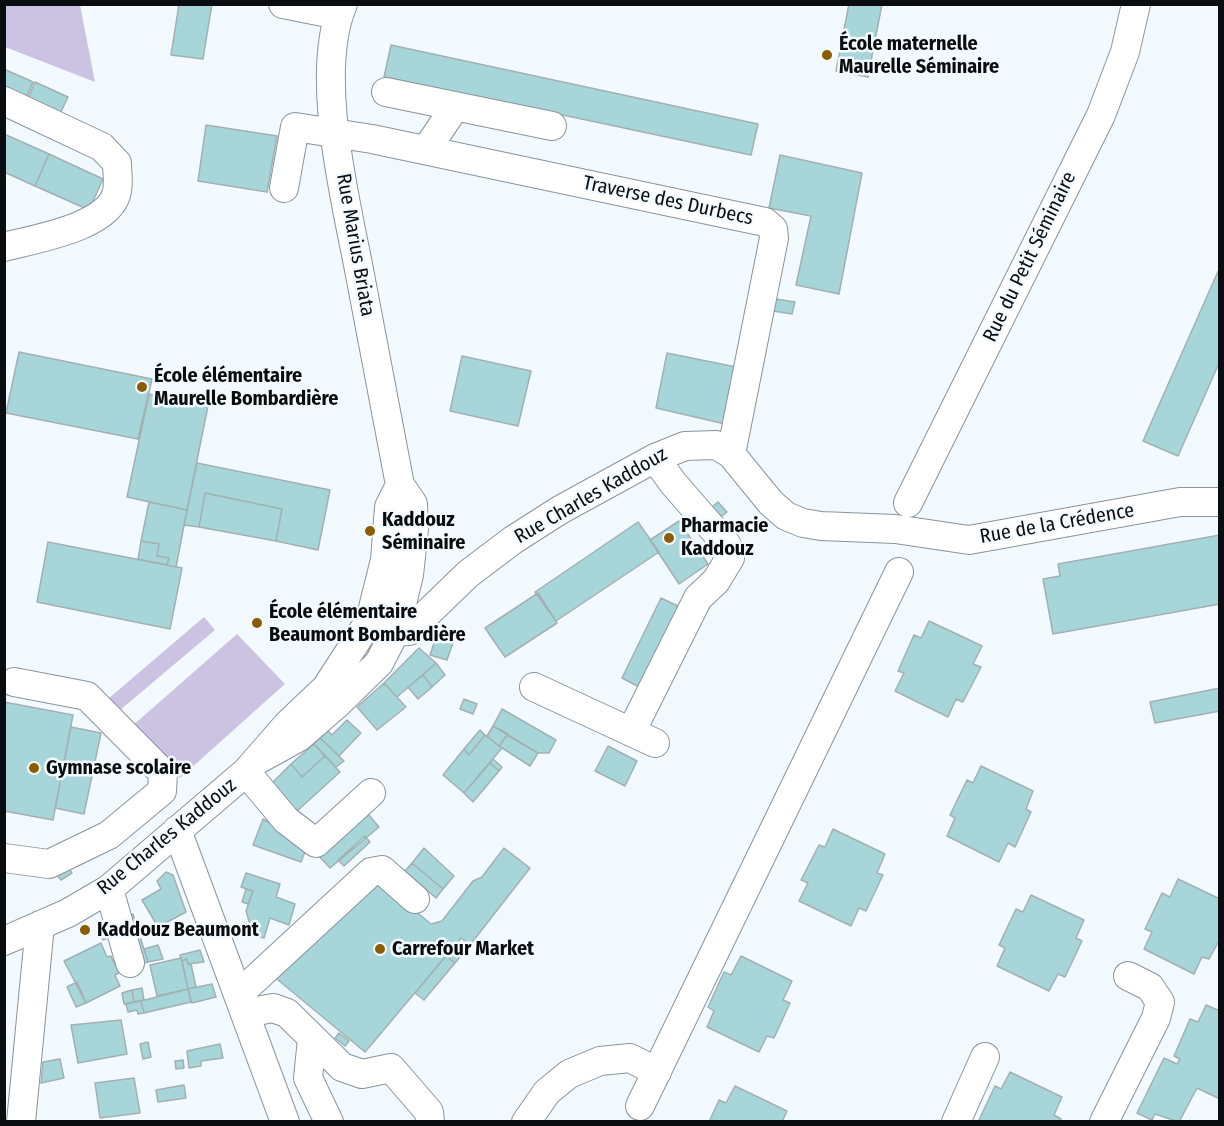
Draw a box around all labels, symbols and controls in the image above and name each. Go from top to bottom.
place label: École maternelle Maurelle Séminaire [839,32,999,79]
marker: École maternelle Maurelle Séminaire [820,48,834,62]
street label: Rue du Petit Séminaire [978,168,1082,346]
street label: Traverse des Durbecs [581,171,755,231]
street label: Rue Marius Briata [331,172,379,318]
place label: École élémentaire Maurelle Bombardière [154,364,338,411]
marker: École élémentaire Maurelle Bombardière [135,380,149,394]
street label: Rue Charles Kaddouz [510,443,672,549]
street label: Rue de la Crédence [978,499,1136,549]
place label: Kaddouz Séminaire [382,508,465,555]
place label: Pharmacie Kaddouz [681,514,768,561]
marker: Kaddouz Séminaire [363,524,377,538]
marker: Pharmacie Kaddouz [662,531,676,545]
place label: École élémentaire Beaumont Bombardière [269,600,466,647]
marker: École élémentaire Beaumont Bombardière [250,616,264,630]
place label: Gymnase scolaire [46,756,191,780]
marker: Gymnase scolaire [27,761,41,775]
street label: Rue Charles Kaddouz [93,774,241,900]
place label: Kaddouz Beaumont [97,918,259,942]
marker: Kaddouz Beaumont [78,923,92,937]
place label: Carrefour Market [392,937,534,961]
marker: Carrefour Market [373,942,387,956]

